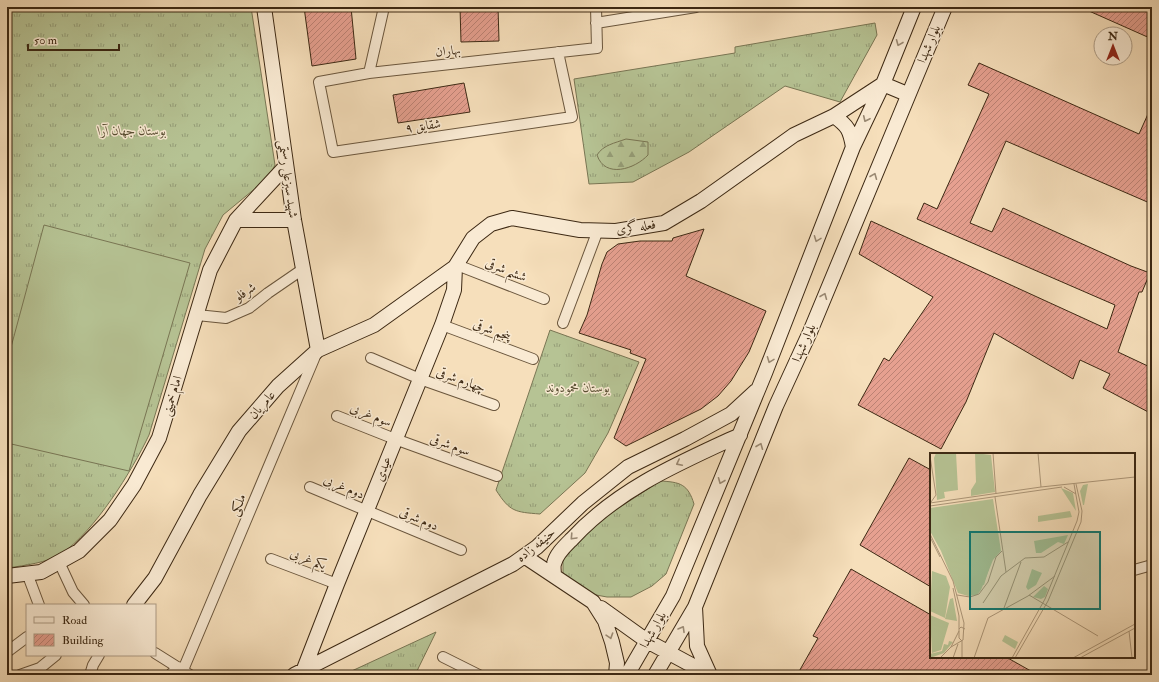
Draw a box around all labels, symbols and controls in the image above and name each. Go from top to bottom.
street label: بلوار شهدا [914,22,944,66]
scale bar [28,26,119,52]
north arrow [1093,26,1133,66]
text: N [1107,30,1119,43]
text: 50 m [34,33,58,48]
one-way arrow [896,40,904,47]
street label: بهاران [435,42,461,60]
one-way arrow [863,115,871,122]
street label: شقایق ۹ [404,116,442,136]
park label: بوستان جهان آرا [97,123,167,139]
street label: شهید سبزعلی رستمی [273,139,301,219]
one-way arrow [869,172,877,179]
street label: فعله گری [615,215,657,238]
one-way arrow [814,236,822,243]
street label: ششم شرقی [481,254,529,290]
street label: شرفلو [229,279,259,306]
one-way arrow [820,292,828,299]
street label: پنجم شرقی [469,315,514,349]
street label: بلوار شهدا [789,321,819,365]
one-way arrow [766,357,774,364]
street label: چهارم شرقی [433,364,488,399]
street label: امام خمینی [158,374,189,419]
park label: بوستان محمودوند [546,380,611,396]
street label: عامریان [245,387,280,423]
street label: سوم غربی [347,399,394,433]
street label: سوم شرقی [427,430,472,462]
one-way arrow [756,442,764,449]
inset map [930,453,1135,658]
street label: عیدی [371,454,395,484]
one-way arrow [676,458,683,466]
street label: دوم غربی [320,471,367,505]
one-way arrow [717,477,725,484]
street label: ملکی [226,492,251,519]
street label: دوم شرقی [396,504,441,537]
street label: حنیفه زاده [513,524,559,566]
one-way arrow [571,533,578,540]
street label: یکم غربی [286,545,330,577]
legend [26,604,156,656]
street label: بلوار شهدا [636,609,670,651]
text: Road [62,613,87,628]
one-way arrow [677,626,684,633]
one-way arrow [605,632,614,639]
text: Building [62,633,105,648]

